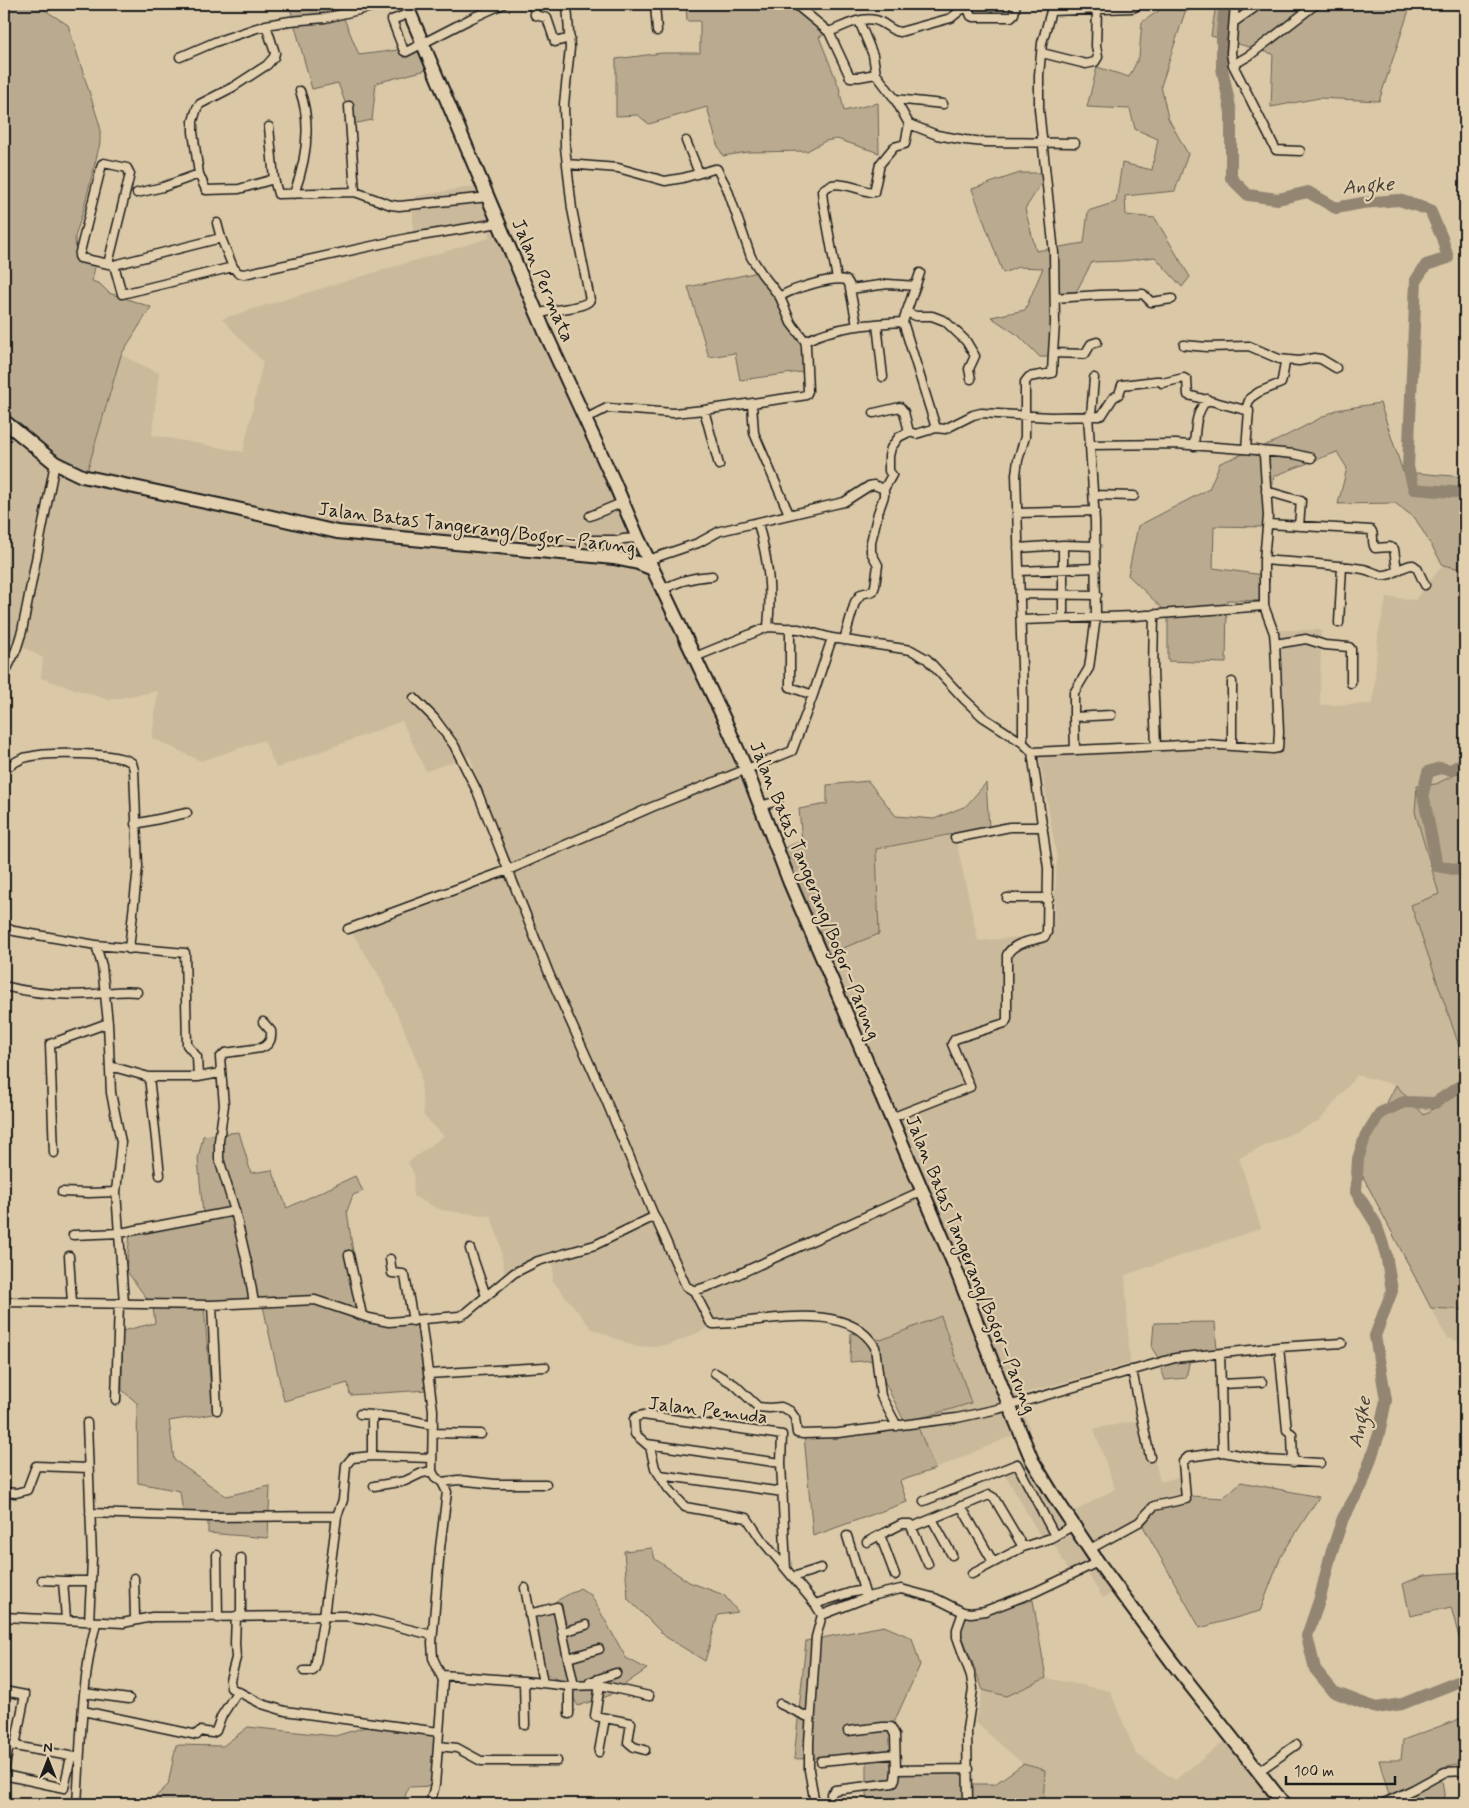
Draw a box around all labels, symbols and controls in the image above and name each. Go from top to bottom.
water label: Angke [1341,171,1396,204]
street label: Jalan Permata [505,215,580,346]
street label: Jalan Batas Tangerang/Bogor–Parung [316,497,637,563]
street label: Jalan Batas Tangerang/Bogor–Parung [740,738,886,1045]
street label: Jalan Batas Tangerang/Bogor–Parung [896,1112,1042,1419]
street label: Jalan Pemuda [647,1391,769,1430]
water label: Angke [1342,1393,1381,1451]
north arrow [22,1736,72,1786]
text: N [43,1739,53,1757]
scale bar [1286,1753,1395,1785]
text: 100 m [1294,1762,1334,1782]

